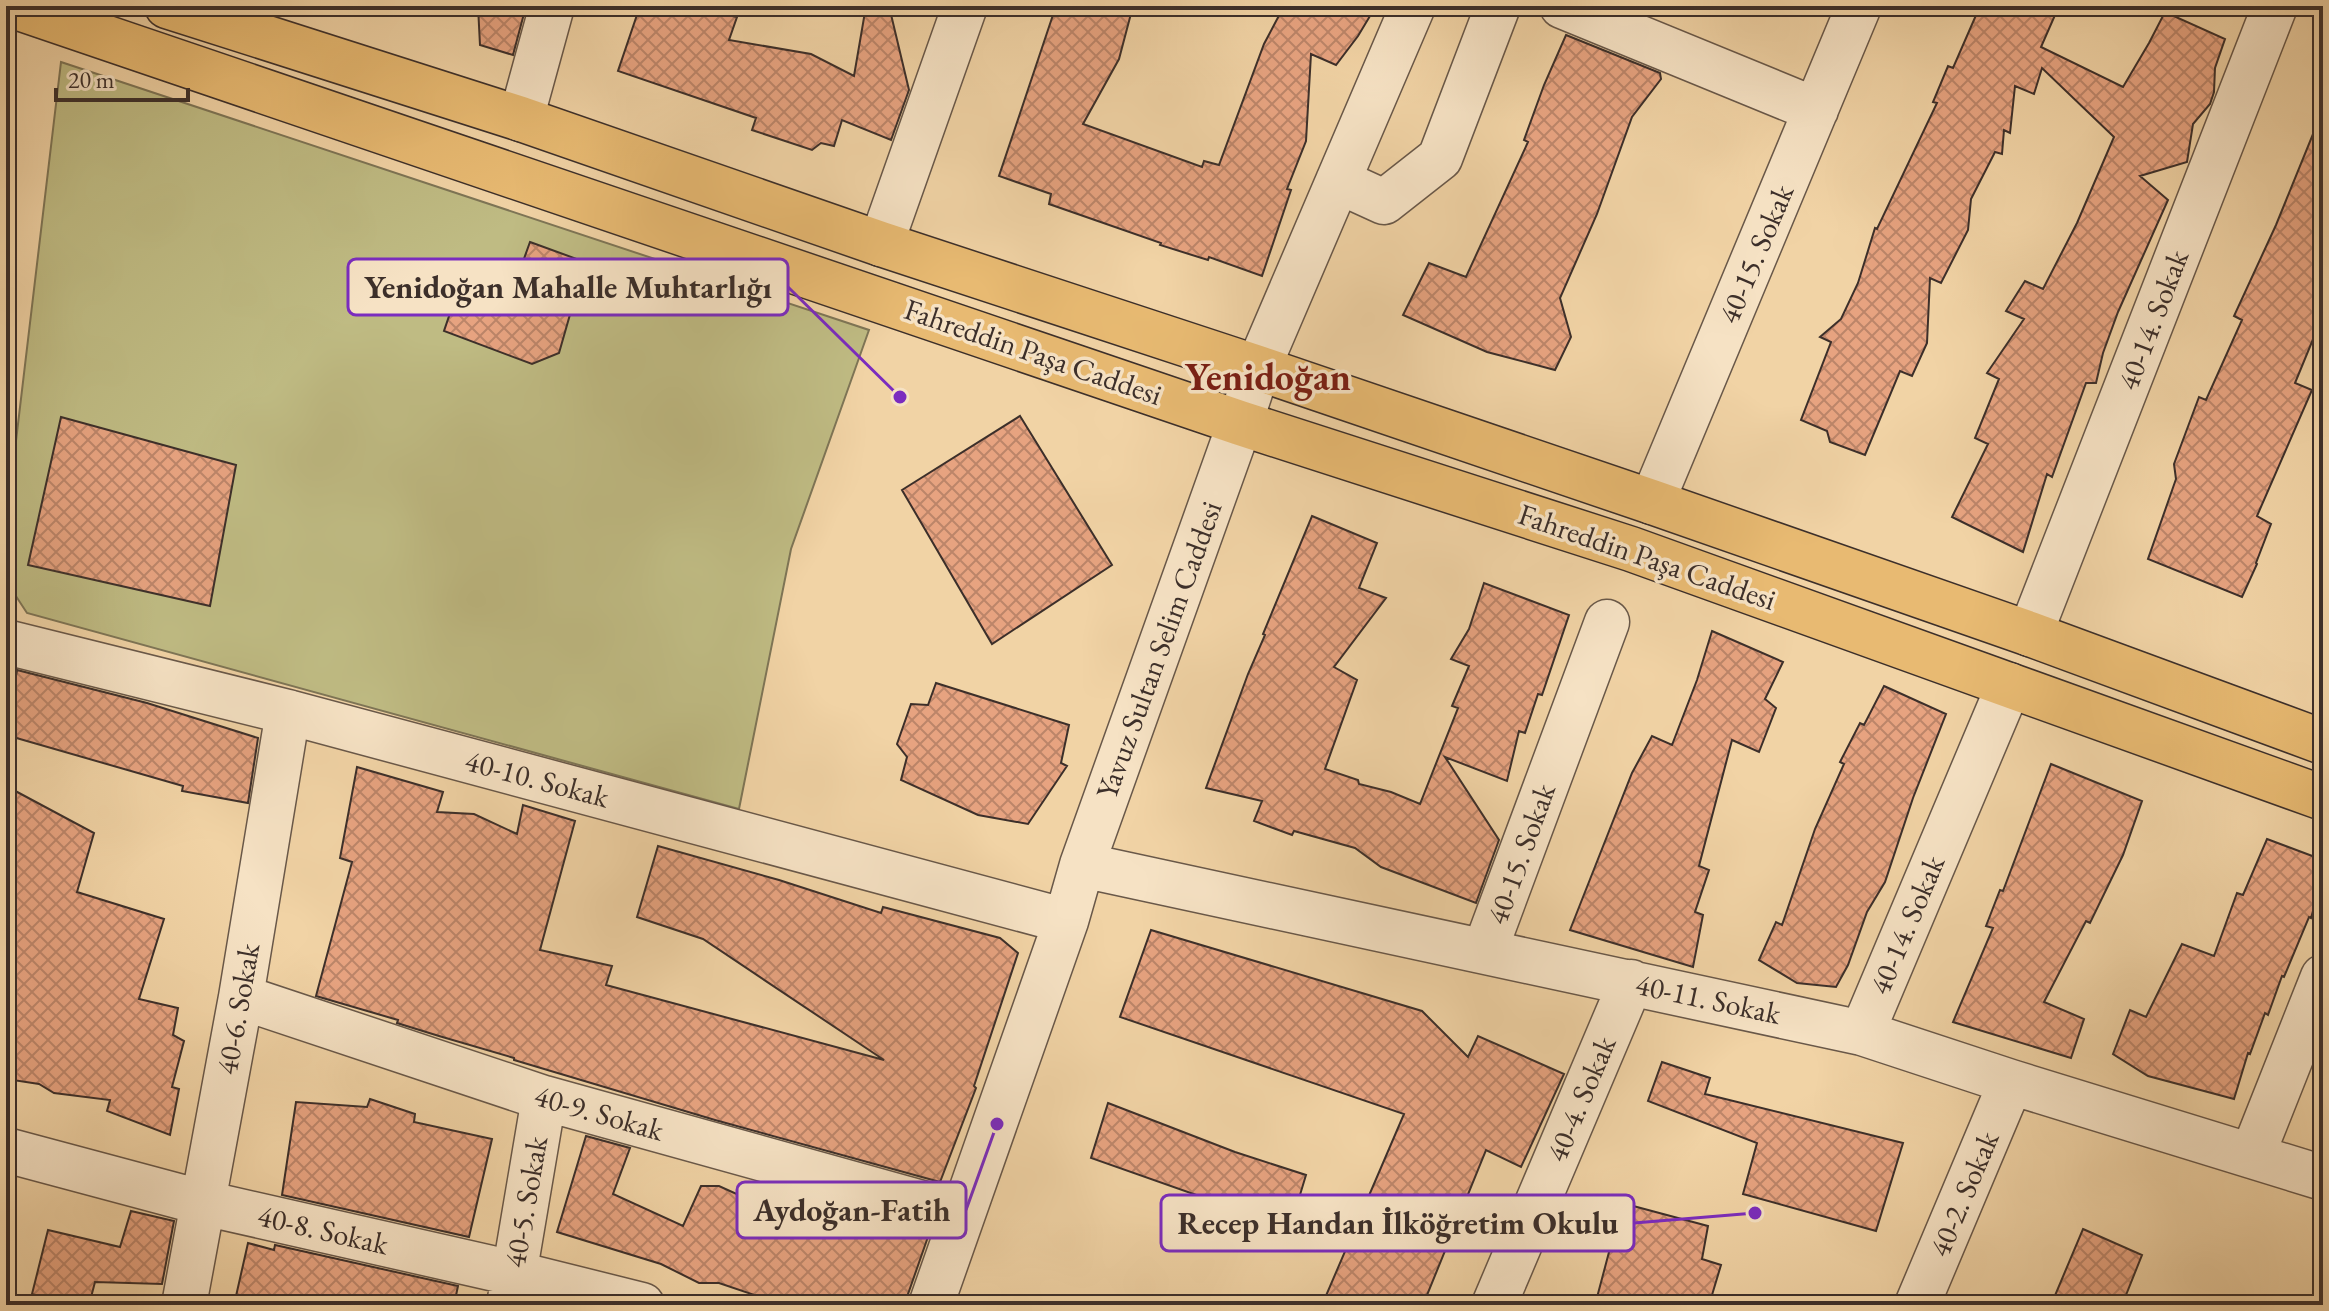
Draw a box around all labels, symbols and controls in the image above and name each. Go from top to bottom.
scale bar [56,52,188,102]
text: 20 m [68,64,115,95]
street label: 40-15. Sokak [1709,178,1803,329]
street label: 40-14. Sokak [2108,243,2197,396]
callout: Yenidoğan Mahalle Muhtarlığı [348,259,788,315]
text: Yenidoğan Mahalle Muhtarlığı [364,266,772,308]
street label: Fahreddin Paşa Caddesi [899,289,1167,414]
district label: Yenidoğan [1185,352,1351,401]
street label: Fahreddin Paşa Caddesi [1513,494,1781,619]
street label: Yavuz Sultan Selim Caddesi [1086,496,1231,804]
street label: 40-10. Sokak [461,741,614,817]
street label: 40-15. Sokak [1477,777,1564,930]
street label: 40-14. Sokak [1860,849,1954,1000]
street label: 40-6. Sokak [207,939,268,1078]
street label: 40-11. Sokak [1632,964,1785,1033]
street label: 40-4. Sokak [1537,1029,1625,1168]
street label: 40-9. Sokak [530,1075,669,1150]
street label: 40-2. Sokak [1920,1124,2008,1263]
street label: 40-5. Sokak [495,1132,556,1271]
callout: Aydoğan-Fatih [737,1182,966,1238]
text: Aydoğan-Fatih [752,1189,951,1231]
callout: Recep Handan İlköğretim Okulu [1161,1195,1634,1251]
street label: 40-8. Sokak [254,1196,393,1264]
text: Recep Handan İlköğretim Okulu [1177,1202,1619,1244]

